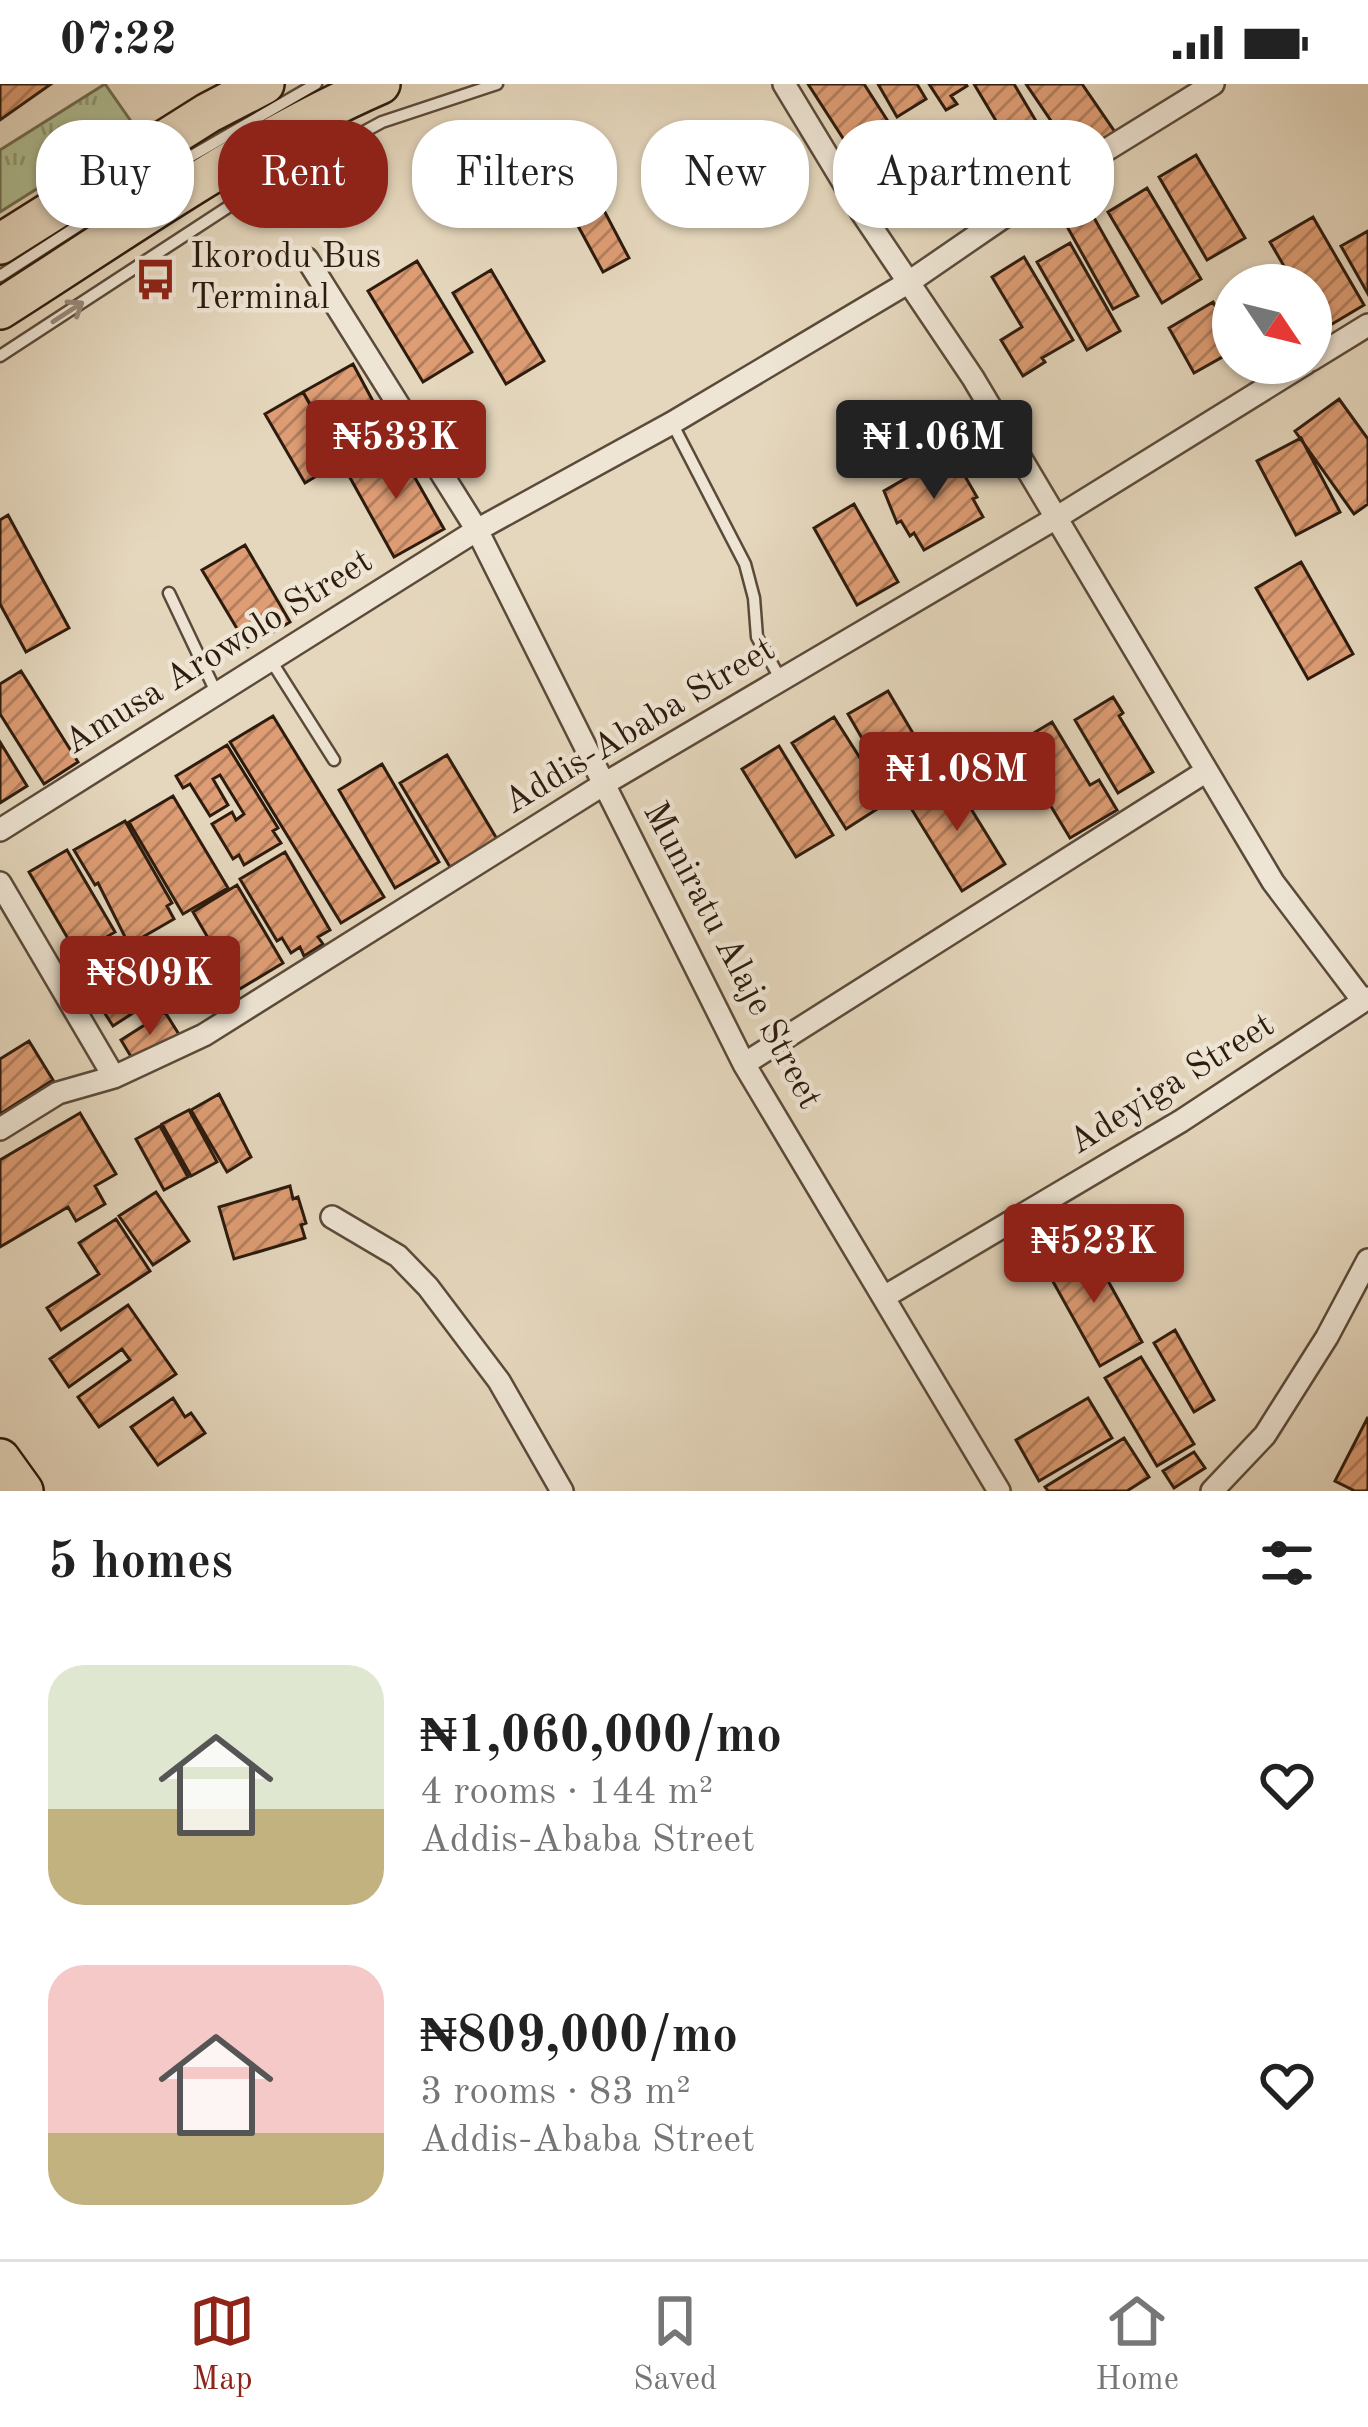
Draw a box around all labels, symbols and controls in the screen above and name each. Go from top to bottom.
text: 07:22 [60,19,177,64]
chip: Buy [36,120,194,228]
chip: Rent [218,120,388,228]
chip: Filters [412,120,617,228]
chip: New [641,120,809,228]
chip: Apartment [833,120,1114,228]
place label: Ikorodu Bus Terminal [190,240,381,317]
bus stop icon: Ikorodu Bus Terminal [133,256,179,302]
north arrow [1212,264,1332,384]
map controls [1212,264,1332,384]
one-way arrow [51,300,85,325]
pin: ₦533K [312,400,480,502]
pin: ₦1.06M [836,400,1032,502]
text: ₦533K [333,419,459,458]
text: ₦1.06M [863,419,1005,458]
street label: Amusa Arowolo Street [59,544,379,762]
street label: Addis-Ababa Street [498,632,782,822]
pin: ₦1.08M [859,732,1055,834]
text: ₦1.08M [886,751,1028,790]
street label: Muniratu Alaje Street [635,797,827,1115]
pin: ₦809K [66,936,234,1038]
text: ₦809K [87,955,213,994]
street label: Adeyiga Street [1063,1008,1281,1162]
pin: ₦523K [1010,1204,1178,1306]
text: ₦523K [1031,1223,1157,1262]
icon: filters [1254,1530,1320,1596]
text: 5 homes [48,1538,233,1589]
text: ₦1,060,000/mo [420,1712,782,1763]
icon: home [144,1713,288,1857]
icon: heart [1254,1752,1320,1818]
text: 4 rooms · 144 m² [420,1773,713,1812]
text: Addis-Ababa Street [420,1821,755,1860]
text: ₦809,000/mo [420,2012,738,2063]
icon: home [144,2013,288,2157]
icon: heart [1254,2052,1320,2118]
text: 3 rooms · 83 m² [420,2073,691,2112]
text: Addis-Ababa Street [420,2121,755,2160]
tab: Map [189,2288,255,2401]
tab: Saved [633,2288,717,2401]
tab: Home [1095,2288,1179,2401]

